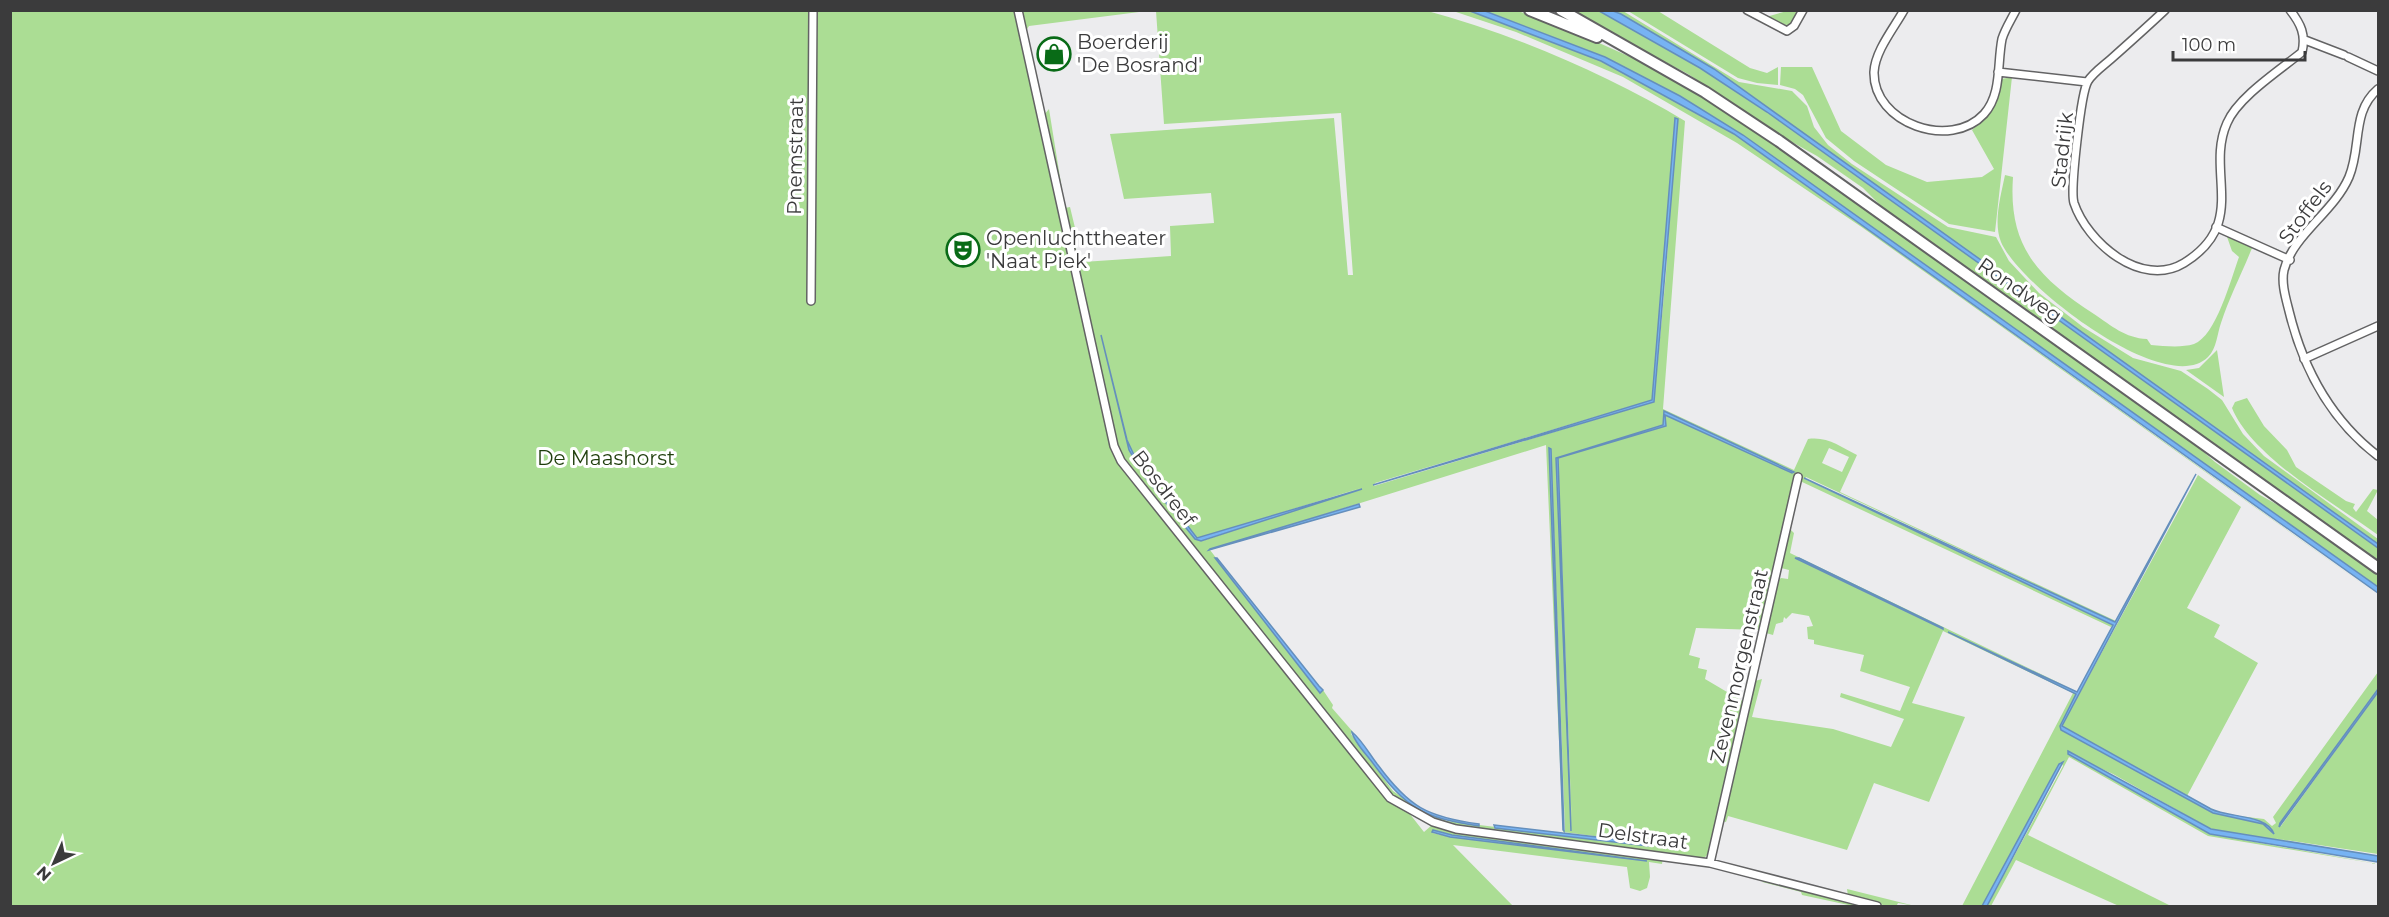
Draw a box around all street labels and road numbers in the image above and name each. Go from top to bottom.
street label: Pnemstraat [782,97,808,215]
street label: Stadrijk [2046,111,2078,189]
street label: Stoffels [2273,175,2337,248]
street label: Rondweg [1973,252,2067,328]
street label: Bosdreef [1127,445,1202,532]
street label: Zevenmorgenstraat [1705,567,1773,765]
street label: Delstraat [1596,818,1690,854]

